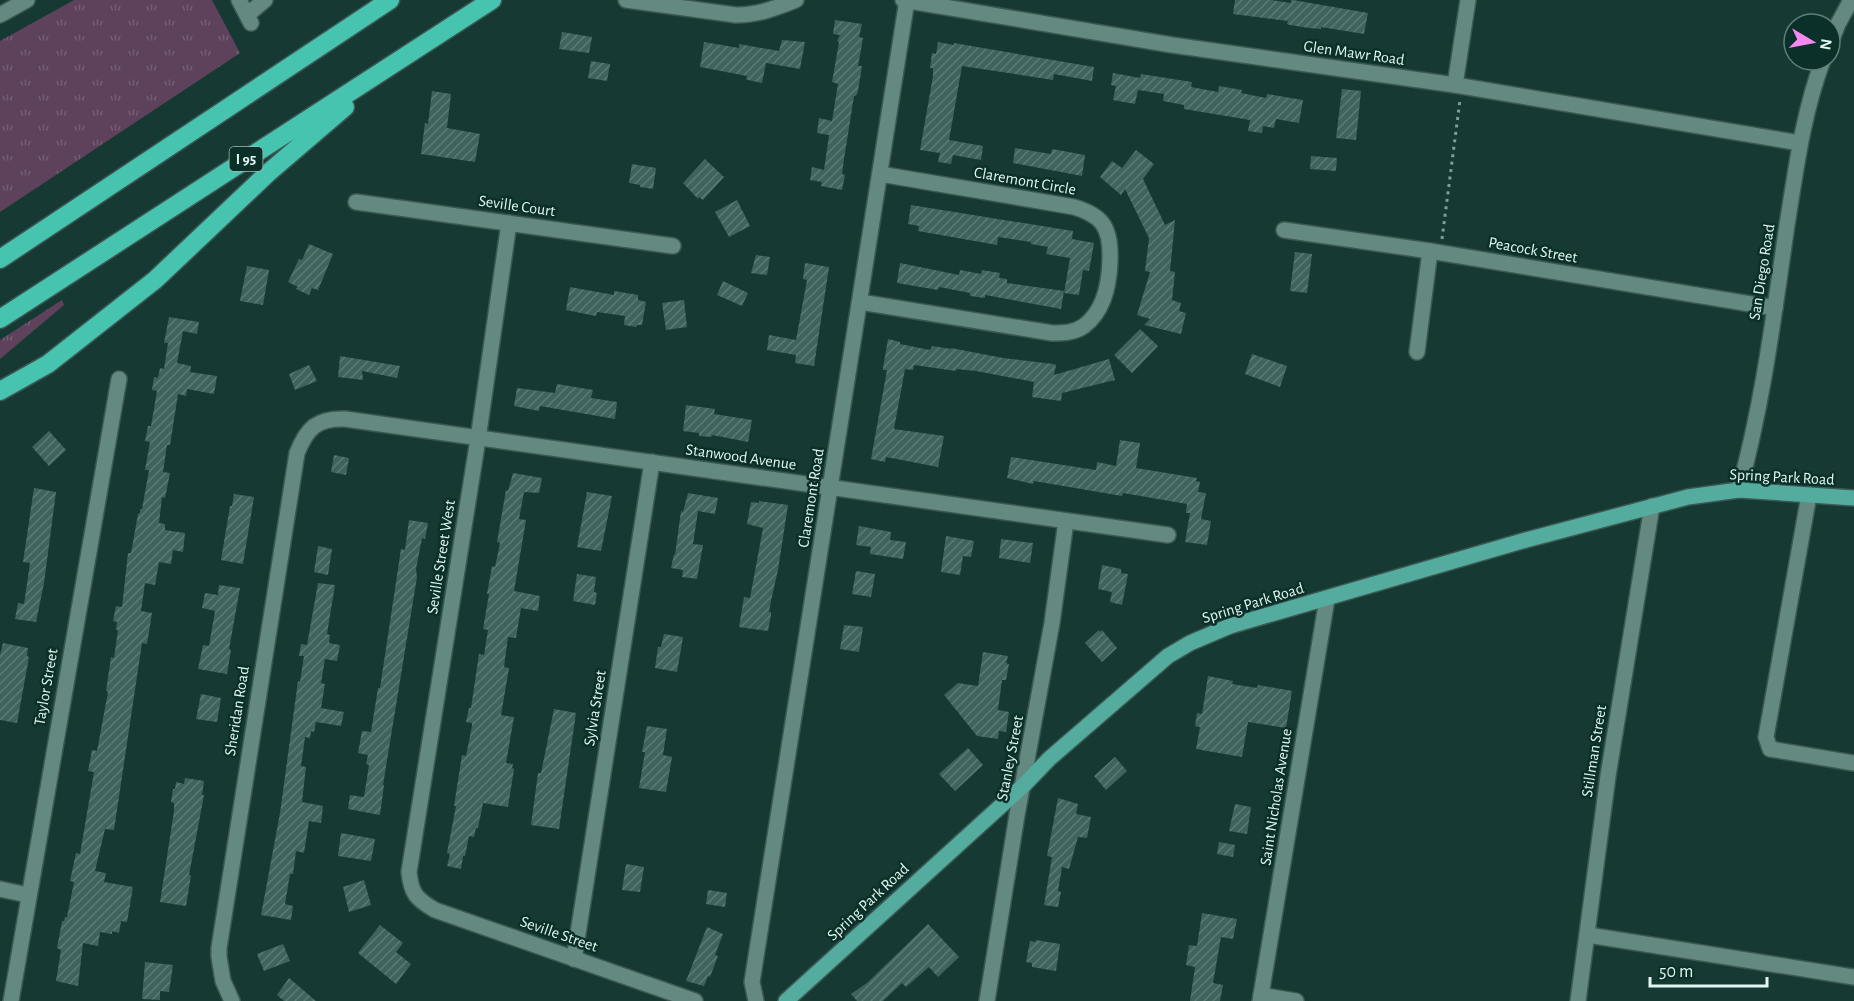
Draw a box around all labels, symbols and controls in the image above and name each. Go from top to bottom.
north arrow [1782,12,1842,72]
street label: Glen Mawr Road [1303,38,1405,68]
text: N [1817,38,1835,51]
road number: I 95 [230,147,262,171]
street label: Claremont Circle [973,164,1077,198]
street label: Seville Court [478,193,556,219]
street label: San Diego Road [1747,223,1777,321]
street label: Peacock Street [1487,234,1579,266]
street label: Stanwood Avenue [685,441,797,473]
street label: Claremont Road [795,447,827,549]
street label: Spring Park Road [1729,466,1835,488]
street label: Seville Street West [424,499,458,615]
street label: Spring Park Road [1200,580,1306,626]
street label: Taylor Street [31,647,62,727]
street label: Sheridan Road [222,665,252,757]
street label: Sylvia Street [581,669,610,747]
street label: Stillman Street [1579,704,1609,798]
street label: Stanley Street [994,714,1027,802]
street label: Saint Nicholas Avenue [1257,728,1295,866]
street label: Spring Park Road [824,860,912,944]
street label: Seville Street [518,913,600,955]
scale bar [1650,950,1767,988]
text: 50 m [1659,963,1693,981]

